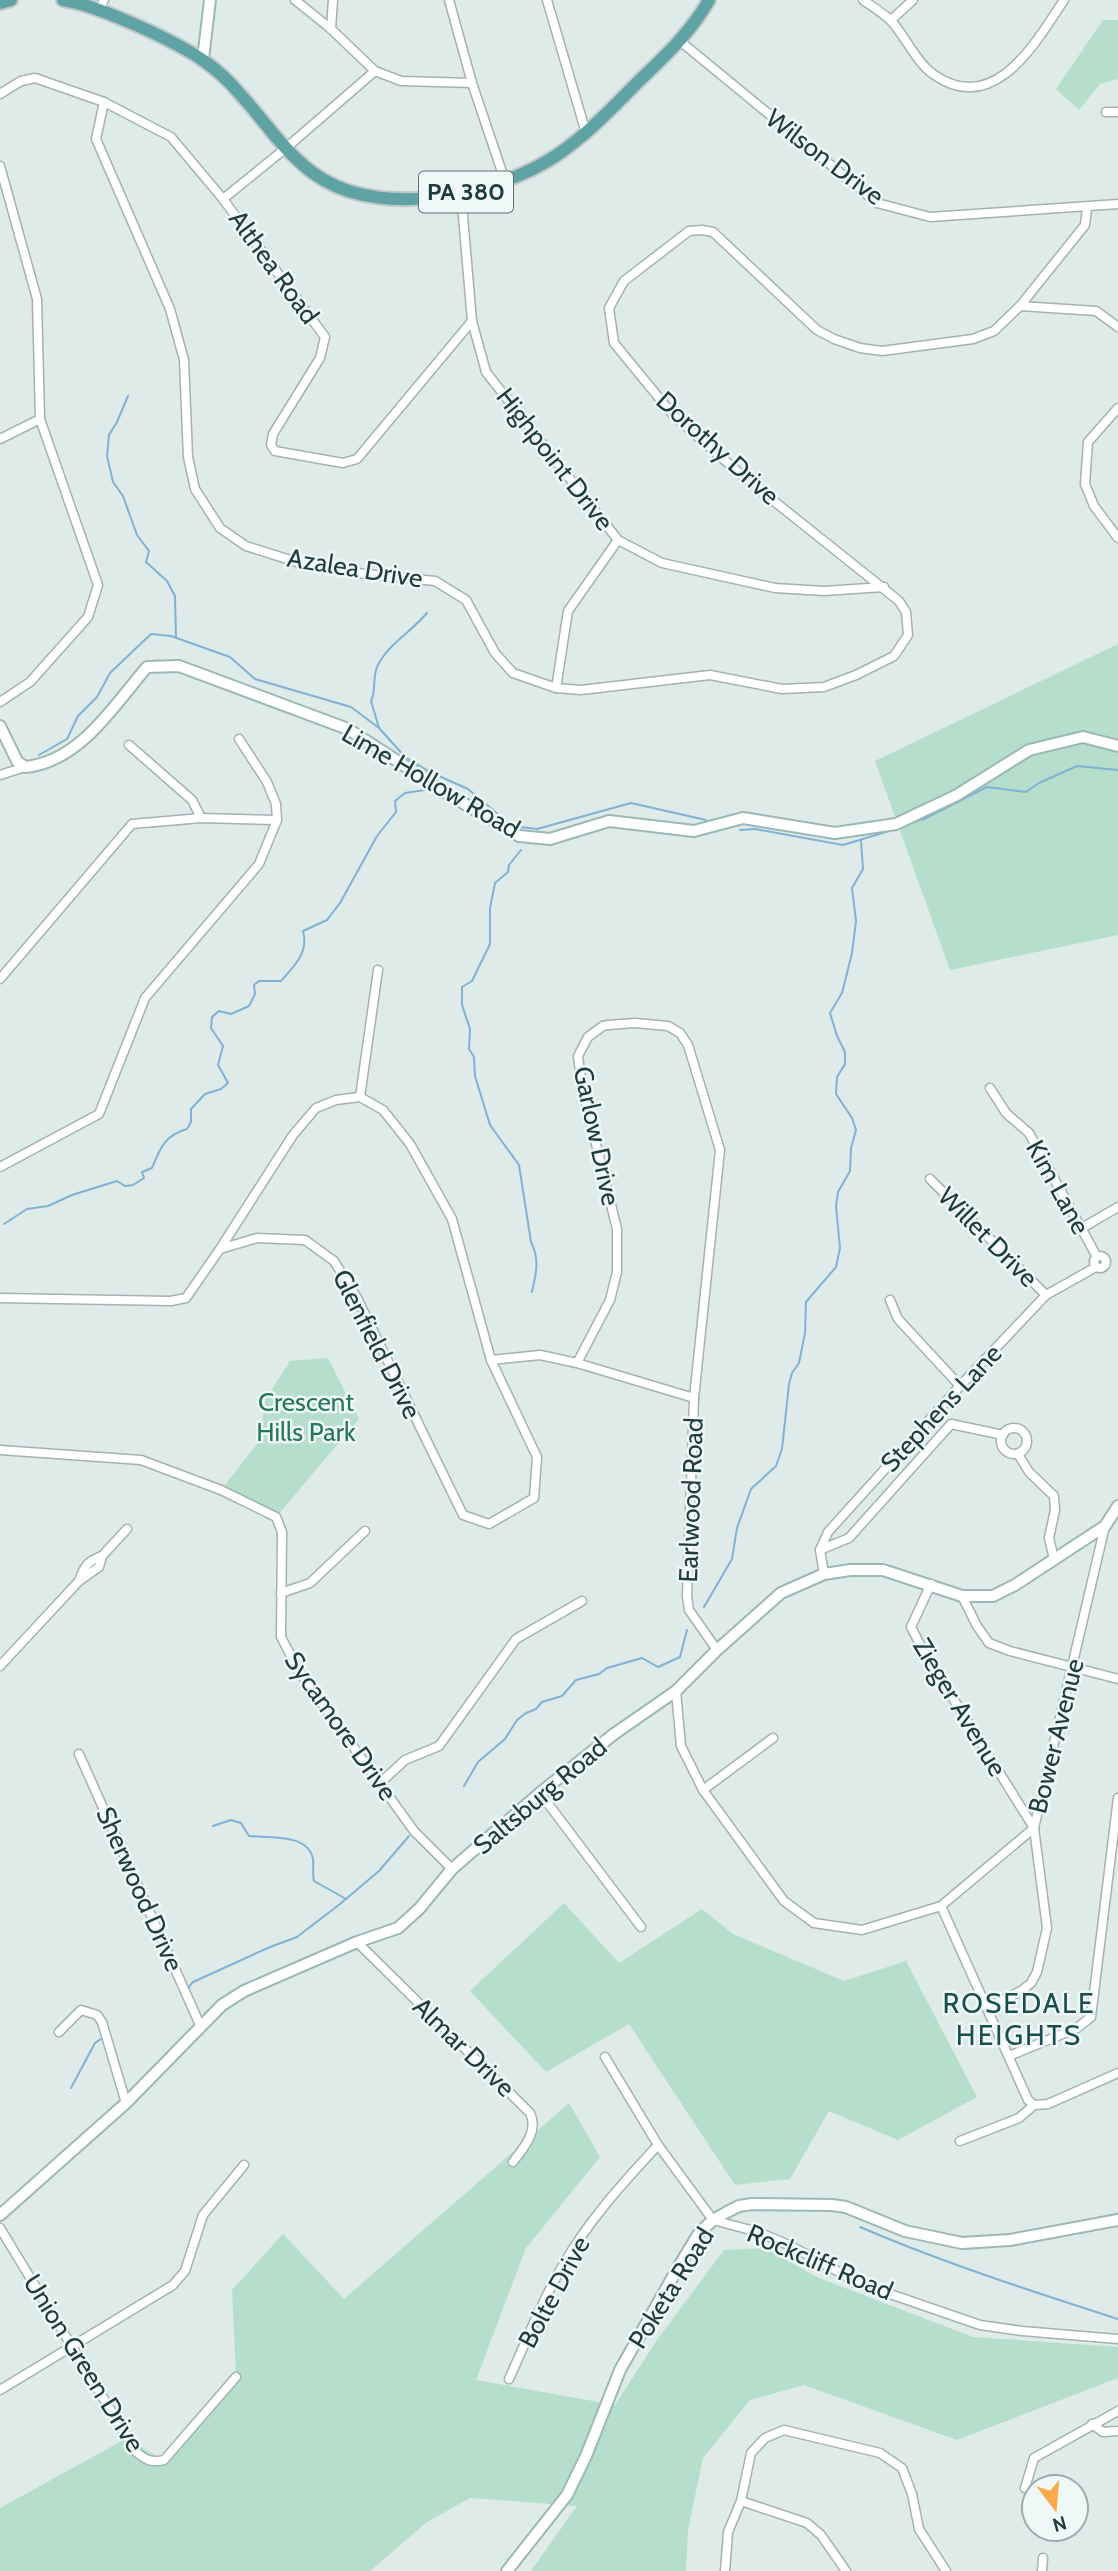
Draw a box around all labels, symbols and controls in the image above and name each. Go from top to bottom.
street label: Wilson Drive [760,102,890,212]
road number: PA 380 [419,172,513,212]
street label: Althea Road [222,204,326,330]
street label: Highpoint Drive [489,381,621,537]
street label: Dorothy Drive [650,384,786,512]
street label: Azalea Drive [285,542,425,594]
street label: Lime Hollow Road [336,717,526,845]
street label: Garlow Drive [567,1064,627,1208]
street label: Kim Lane [1019,1134,1097,1240]
street label: Willet Drive [931,1180,1045,1294]
street label: Glenfield Drive [326,1264,428,1424]
street label: Stephens Lane [874,1337,1008,1479]
park label: Crescent Hills Park [256,1386,356,1448]
street label: Earlwood Road [672,1417,710,1583]
street label: Zieger Avenue [906,1632,1014,1782]
street label: Sycamore Drive [278,1645,404,1807]
street label: Bower Avenue [1021,1655,1091,1817]
street label: Saltsburg Road [467,1731,613,1861]
street label: Sherwood Drive [89,1802,191,1976]
district label: ROSEDALE HEIGHTS [942,1986,1096,2052]
street label: Almar Drive [406,1990,522,2104]
street label: Rockcliff Road [742,2217,898,2307]
street label: Poketa Road [621,2222,721,2354]
street label: Bolte Drive [511,2231,597,2353]
street label: Union Green Drive [16,2268,152,2458]
north arrow [1020,2473,1090,2543]
text: N [1050,2511,1069,2537]

